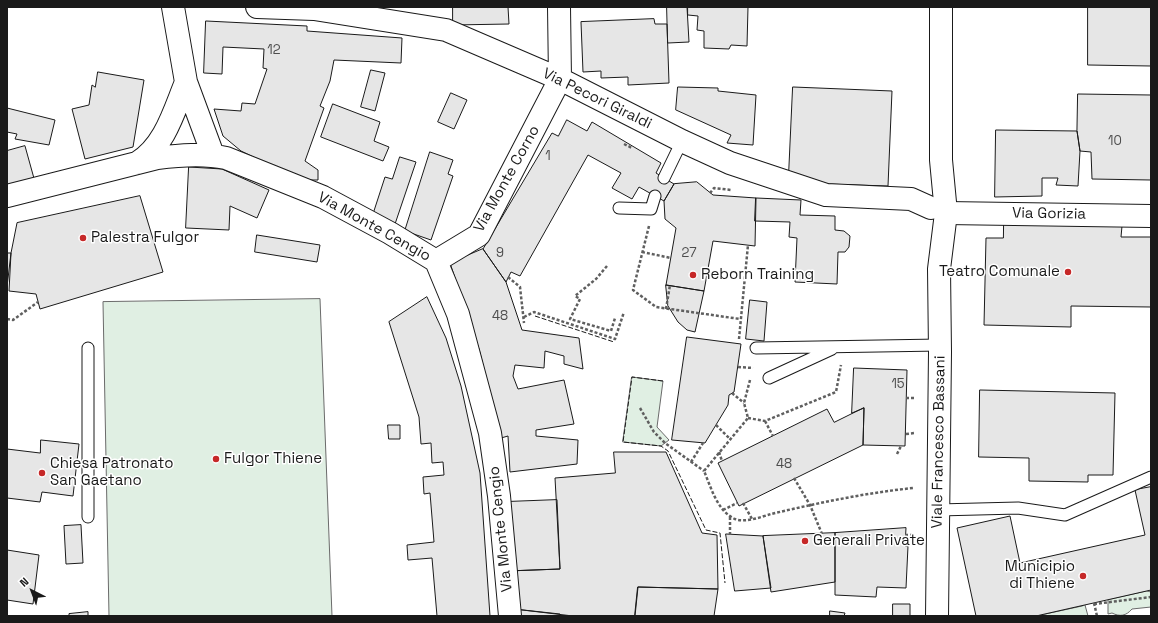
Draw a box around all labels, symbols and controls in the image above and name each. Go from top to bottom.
house number: 12 [267,42,281,58]
street label: Via Pecori Giraldi [540,65,654,133]
street label: Via Monte Corno [470,123,544,235]
house number: 10 [1108,133,1122,149]
house number: 1 [545,148,551,164]
street label: Via Monte Cengio [314,189,434,265]
street label: Via Gorizia [1012,204,1086,224]
place label: Palestra Fulgor [91,229,199,247]
marker: Palestra Fulgor [78,233,88,243]
house number: 9 [496,245,504,261]
house number: 27 [681,245,697,261]
place label: Teatro Comunale [939,263,1060,281]
place label: Reborn Training [701,266,814,284]
marker: Teatro Comunale [1063,267,1073,277]
marker: Reborn Training [688,270,698,280]
house number: 48 [492,308,508,324]
street label: Viale Francesco Bassani [928,355,950,529]
house number: 15 [891,376,905,392]
place label: Fulgor Thiene [224,450,322,468]
marker: Fulgor Thiene [211,454,221,464]
place label: Chiesa Patronato San Gaetano [50,455,173,490]
house number: 48 [776,456,792,472]
street label: Via Monte Cengio [485,465,517,593]
marker: Chiesa Patronato San Gaetano [37,468,47,478]
place label: Generali Private [813,532,925,550]
marker: Generali Private [800,536,810,546]
place label: Municipio di Thiene [1005,558,1075,593]
north arrow [12,571,52,611]
marker: Municipio di Thiene [1078,571,1088,581]
text: N [17,574,31,590]

